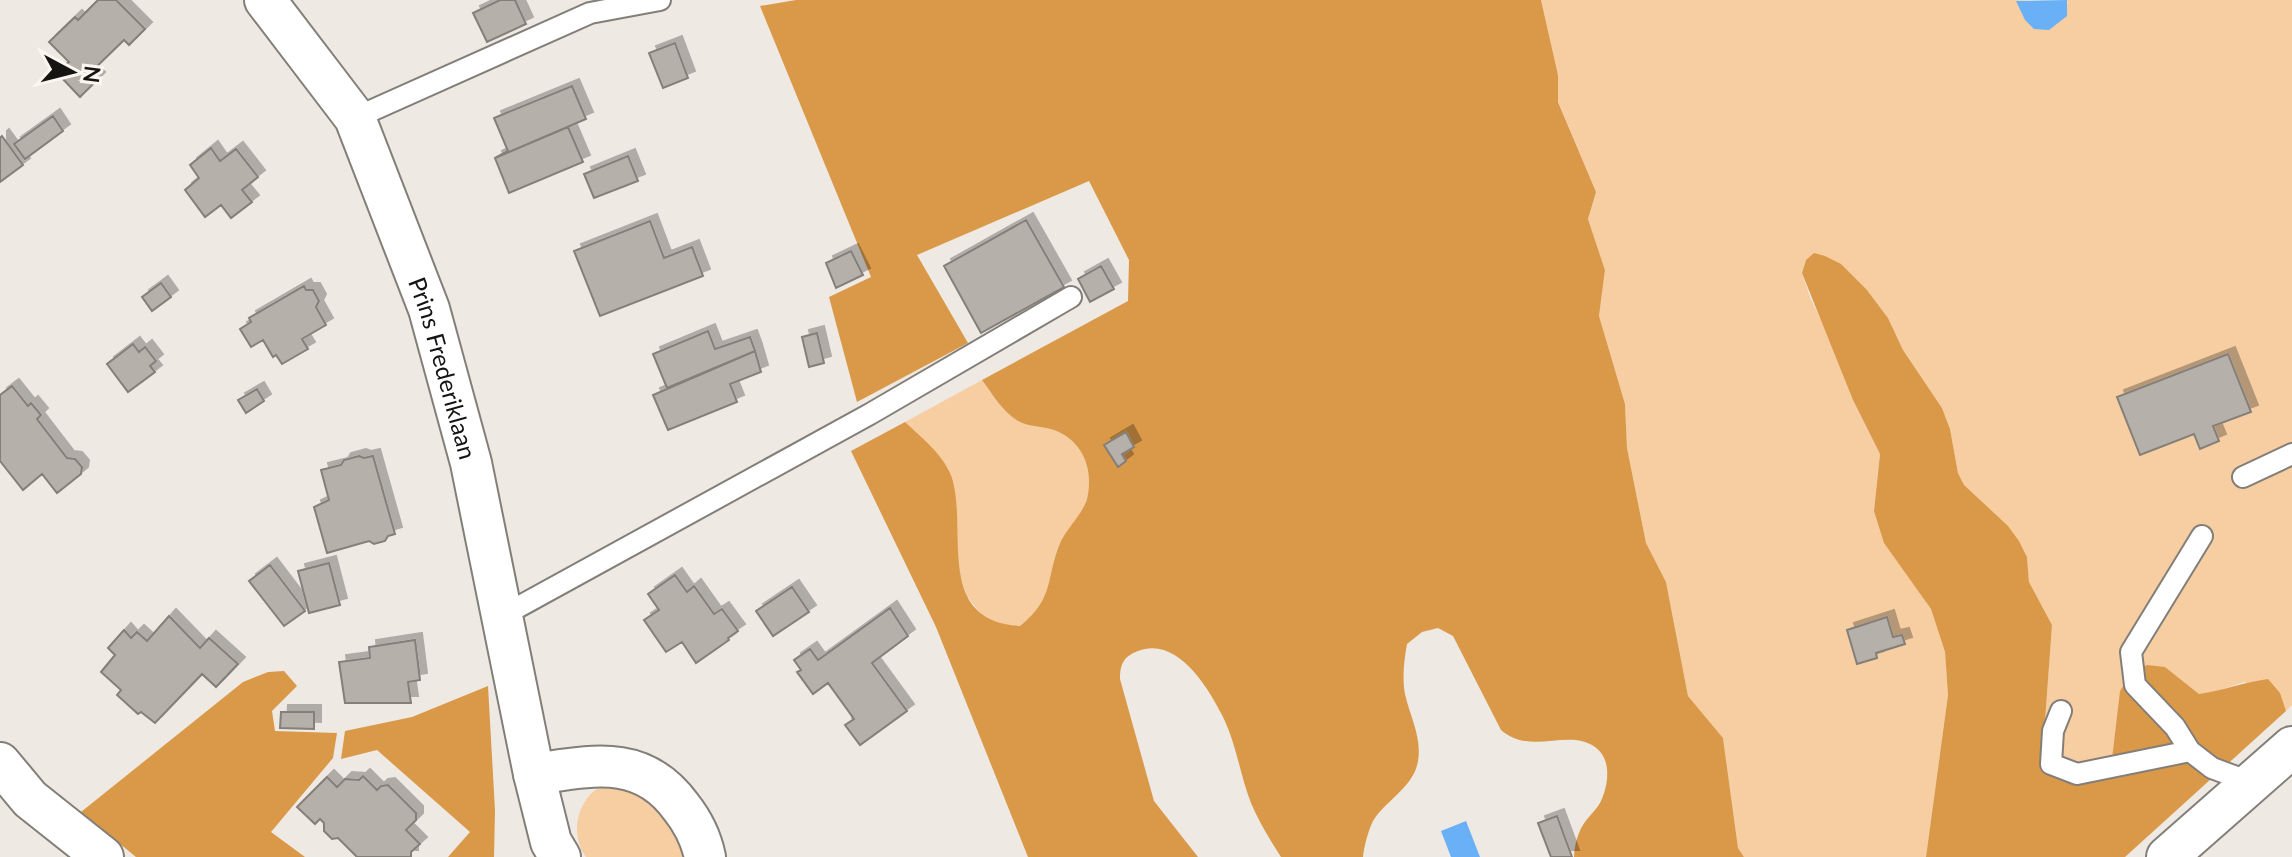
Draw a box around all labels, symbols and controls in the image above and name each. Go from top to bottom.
north arrow [32,32,112,112]
text: N [78,64,107,85]
street label: Prins Frederiklaan [403,273,484,462]

